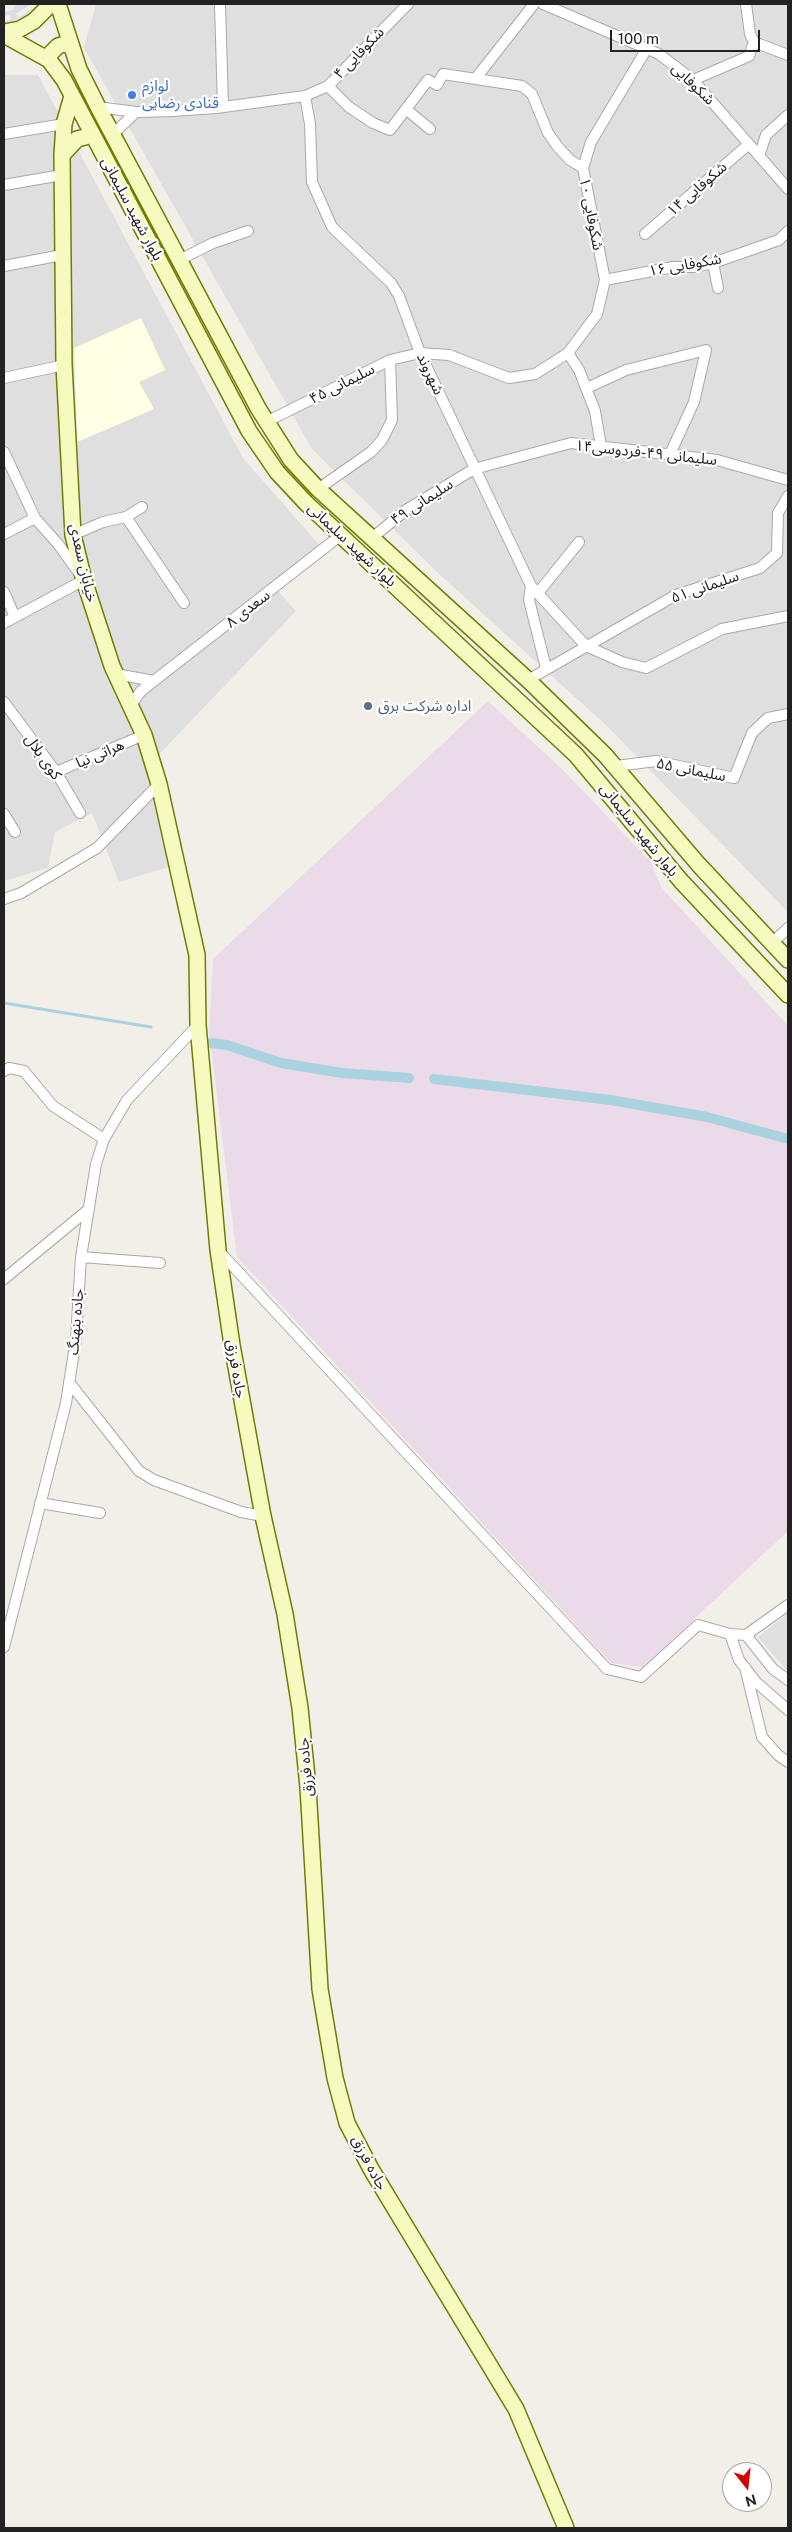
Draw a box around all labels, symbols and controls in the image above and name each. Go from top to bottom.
scale bar [612,20,762,52]
street label: شکوفایی ۴ [330,23,388,83]
text: 100 m [618,30,659,47]
street label: شکوفایی [668,59,718,109]
place label: لوازم قنادی رضایی [142,77,219,112]
marker: لوازم قنادی رضایی [126,89,138,101]
street label: بلوار شهید سلیمانی [97,154,167,264]
street label: شکوفایی ۱۴ [663,158,731,220]
street label: شکوفایی ۱۰ [575,176,607,252]
street label: شکوفایی ۱۶ [647,250,723,280]
street label: شهروند [413,350,447,398]
street label: سلیمانی ۴۵ [306,360,378,408]
street label: سلیمانی ۴۹-فردوسی۱۴ [574,437,718,469]
street label: سلیمانی ۴۹ [387,475,457,529]
street label: بلوار شهید سلیمانی [304,499,400,591]
street label: خیابان سعدی [65,522,101,604]
street label: سلیمانی ۵۱ [669,567,741,607]
street label: سعدی ۸ [222,586,274,632]
place label: اداره شرکت برق [378,697,471,715]
marker: اداره شرکت برق [362,700,374,712]
street label: کوی بلال [21,731,65,783]
street label: هراتی نیا [73,736,127,772]
street label: سلیمانی ۵۵ [655,754,727,786]
street label: بلوار شهید سلیمانی [596,780,682,880]
street label: جاده بنهنگ [64,1288,88,1356]
street label: جاده فرزق [222,1338,250,1400]
street label: جاده فرزق [294,1737,318,1797]
street label: جاده فرزق [347,2133,391,2193]
north arrow [722,2462,772,2512]
text: N [743,2491,758,2510]

